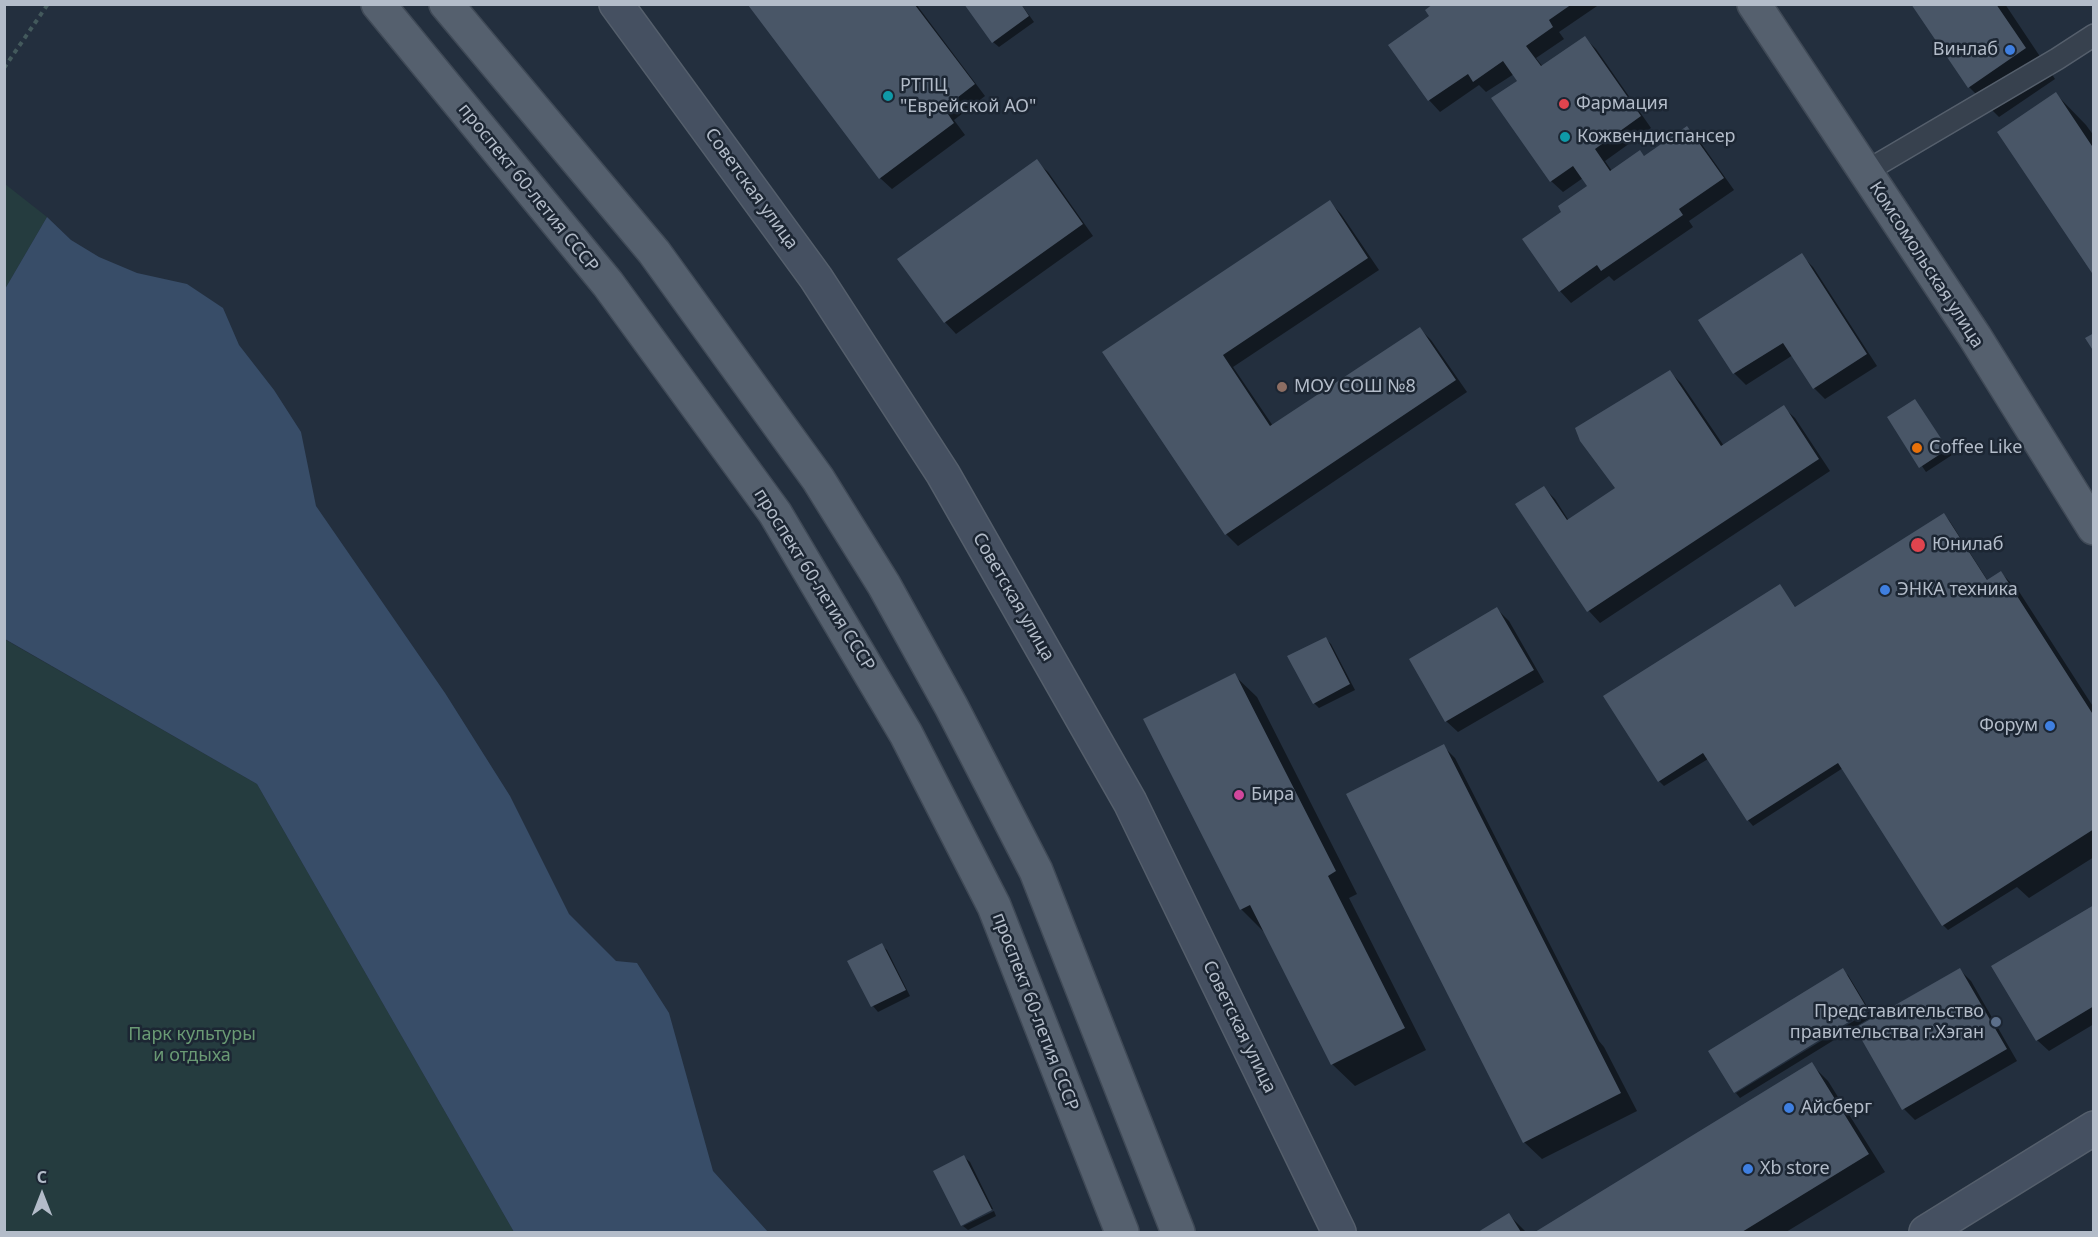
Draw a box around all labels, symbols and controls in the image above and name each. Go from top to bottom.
place label: Винлаб [1933,39,1998,61]
marker: Винлаб [2003,43,2017,57]
place label: РТПЦ "Еврейской АО" [900,75,1036,118]
marker: РТПЦ "Еврейской АО" [881,89,895,103]
place label: Фармация [1576,93,1668,115]
marker: Фармация [1557,97,1571,111]
street label: проспект 60-летия СССР [453,99,603,277]
street label: Советская улица [700,124,802,254]
place label: Кожвендиспансер [1577,126,1736,148]
marker: Кожвендиспансер [1558,130,1572,144]
street label: Комсомольская улица [1864,178,1988,352]
place label: МОУ СОШ №8 [1294,376,1416,398]
marker: МОУ СОШ №8 [1275,380,1289,394]
place label: Coffee Like [1929,437,2022,459]
marker: Coffee Like [1910,441,1924,455]
street label: проспект 60-летия СССР [749,485,879,675]
street label: Советская улица [968,529,1058,665]
place label: Юнилаб [1932,534,2004,556]
marker: Юнилаб [1909,536,1927,554]
place label: ЭНКА техника [1897,579,2018,601]
marker: ЭНКА техника [1878,583,1892,597]
place label: Форум [1979,715,2038,737]
marker: Форум [2043,719,2057,733]
place label: Бира [1251,784,1294,806]
marker: Бира [1232,788,1246,802]
street label: проспект 60-летия СССР [987,910,1083,1114]
street label: Советская улица [1198,957,1280,1097]
place label: Представительство правительства г.Хэган [1790,1001,1984,1044]
marker: Представительство правительства г.Хэган [1989,1015,2003,1029]
park label: Парк культуры и отдыха [128,1024,256,1066]
place label: Айсберг [1801,1097,1872,1119]
marker: Айсберг [1782,1101,1796,1115]
place label: Xb store [1760,1158,1830,1180]
marker: Xb store [1741,1162,1755,1176]
north arrow [12,1165,72,1225]
text: С [37,1166,47,1188]

